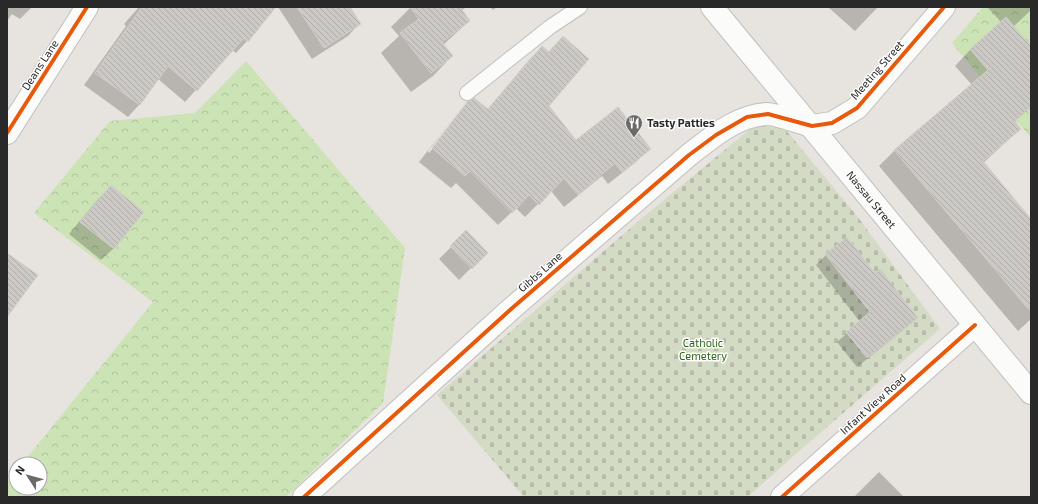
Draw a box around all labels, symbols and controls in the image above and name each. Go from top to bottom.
street label: Deans Lane [18,37,61,92]
street label: Meeting Street [847,38,906,102]
restaurant icon: Tasty Patties [624,113,644,138]
place label: Tasty Patties [647,116,715,130]
street label: Nassau Street [844,168,899,231]
street label: Gibbs Lane [515,249,564,294]
park label: Catholic Cemetery [679,336,727,362]
street label: Infant View Road [837,371,908,437]
north arrow [8,456,48,496]
text: N [12,463,27,477]

